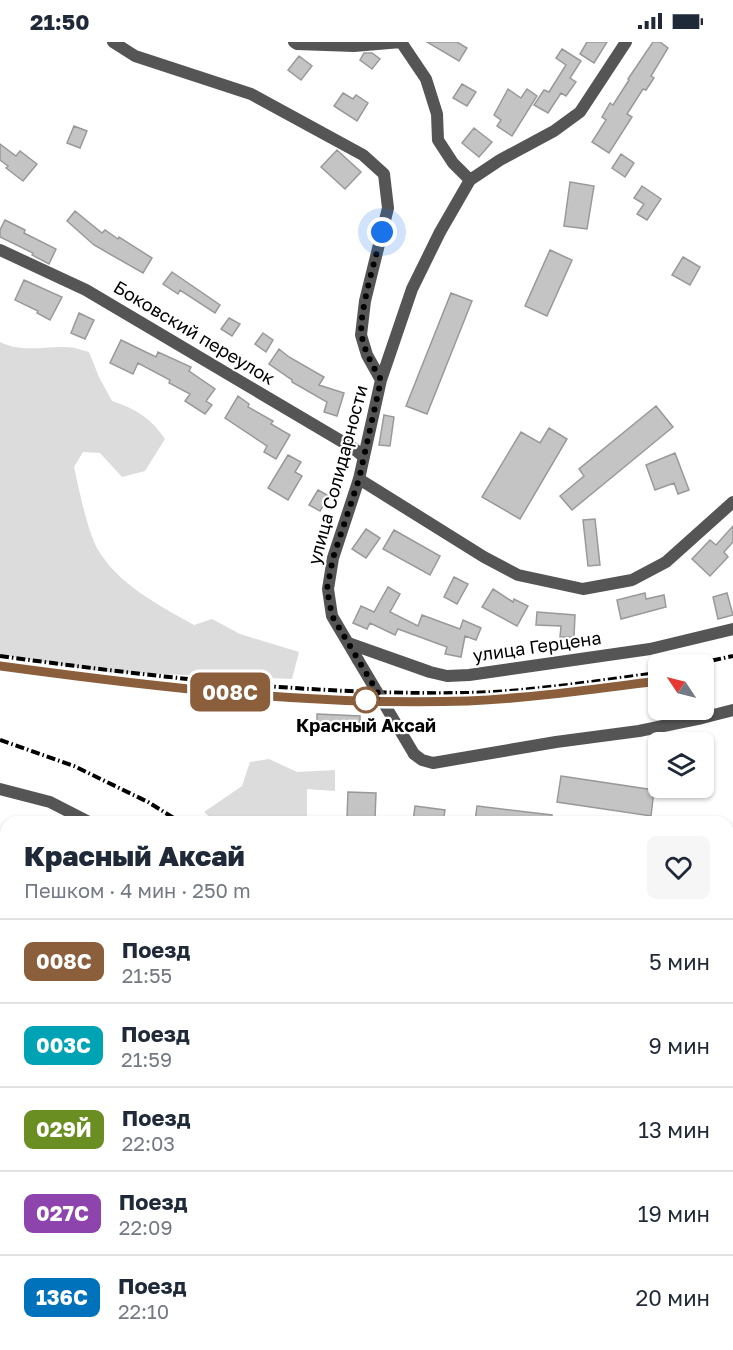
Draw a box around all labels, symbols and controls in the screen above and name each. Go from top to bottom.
text: 21:50 [30,8,90,35]
your location [367,217,397,247]
street label: Боковский переулок [110,275,279,389]
street label: улица Солидарности [302,382,372,567]
street label: улица Герцена [471,626,603,666]
north arrow [648,654,714,720]
map controls [648,654,714,798]
line badge: 008С [188,672,272,712]
text: 008С [202,679,258,705]
marker: Красный Аксай [353,687,379,713]
place label: Красный Аксай [296,714,436,736]
button: layers [648,732,714,798]
button: heart [647,836,710,899]
text: Красный Аксай [24,839,245,872]
text: Пешком · 4 мин · 250 m [24,878,251,902]
text: Поезд [122,936,190,963]
text: 008С [36,948,92,974]
text: 5 мин [649,948,710,975]
text: 21:55 [122,963,172,987]
text: Поезд [121,1020,190,1047]
text: 003С [36,1032,91,1058]
text: 9 мин [649,1032,710,1059]
text: 21:59 [121,1047,172,1071]
text: Поезд [122,1104,190,1131]
text: 029Й [36,1116,92,1142]
text: 13 мин [638,1116,710,1143]
text: 22:03 [122,1131,175,1155]
text: Поезд [119,1188,188,1215]
text: 027С [36,1200,89,1226]
text: 19 мин [638,1200,710,1227]
text: 22:09 [119,1215,173,1239]
text: Поезд [118,1272,187,1299]
text: 136С [36,1284,88,1310]
text: 20 мин [635,1284,710,1311]
text: 22:10 [118,1299,169,1323]

